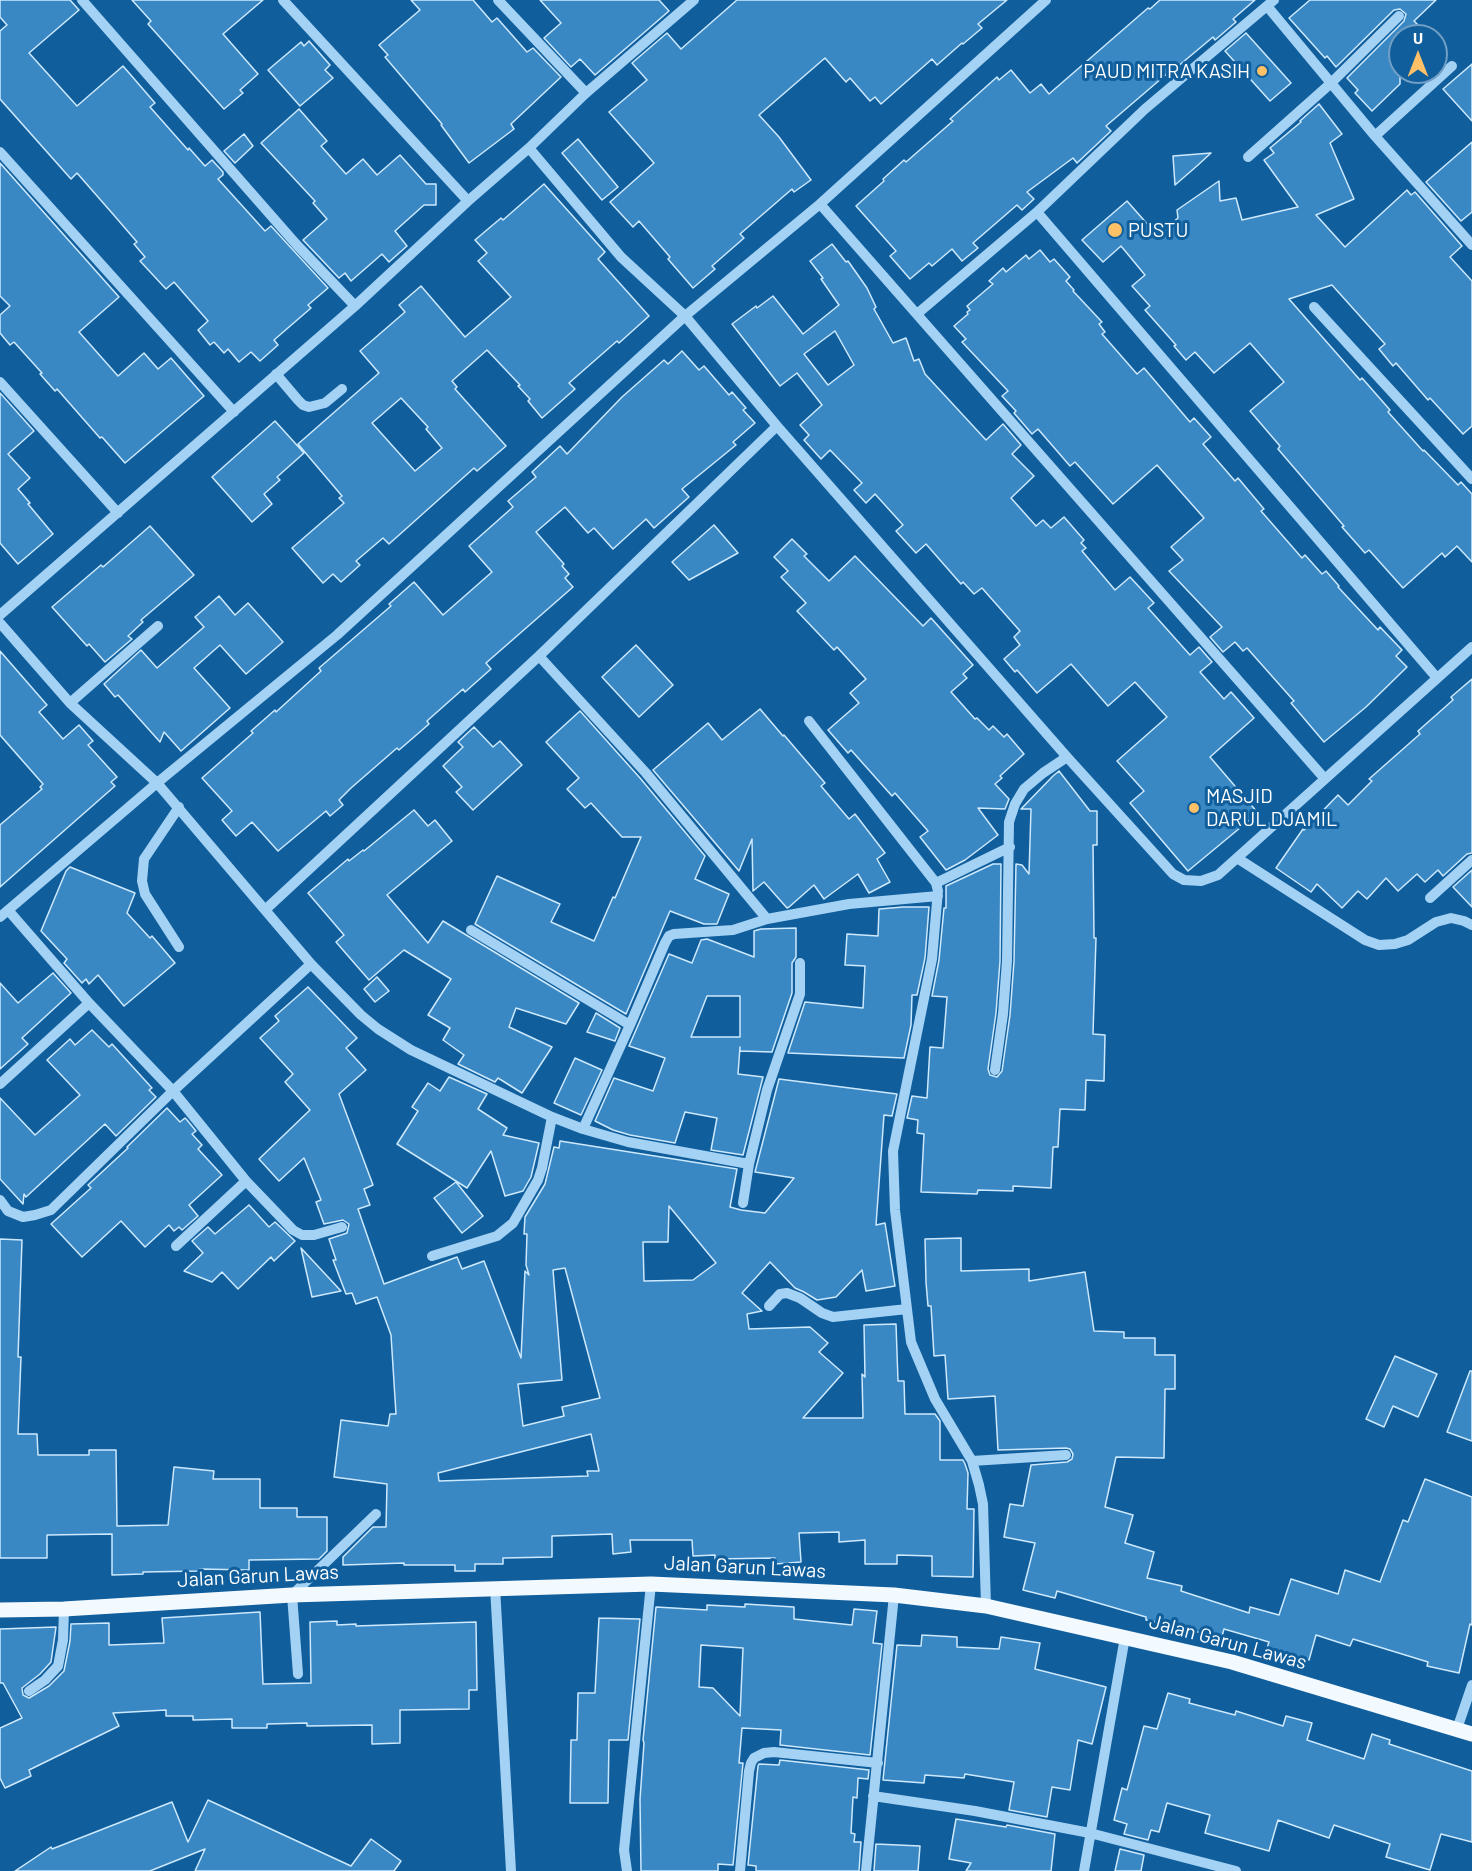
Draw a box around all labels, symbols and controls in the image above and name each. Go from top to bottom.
north arrow [1388,24,1448,84]
text: U [1413,28,1423,47]
place label: PAUD MITRA KASIH [1083,59,1250,83]
marker: PAUD MITRA KASIH [1255,64,1269,78]
place label: PUSTU [1128,218,1188,242]
marker: PUSTU [1106,221,1124,239]
place label: MASJID DARUL DJAMIL [1206,784,1337,831]
marker: MASJID DARUL DJAMIL [1187,801,1201,815]
street label: Jalan Garun Lawas [663,1551,827,1583]
street label: Jalan Garun Lawas [176,1560,340,1592]
street label: Jalan Garun Lawas [1147,1609,1309,1675]

